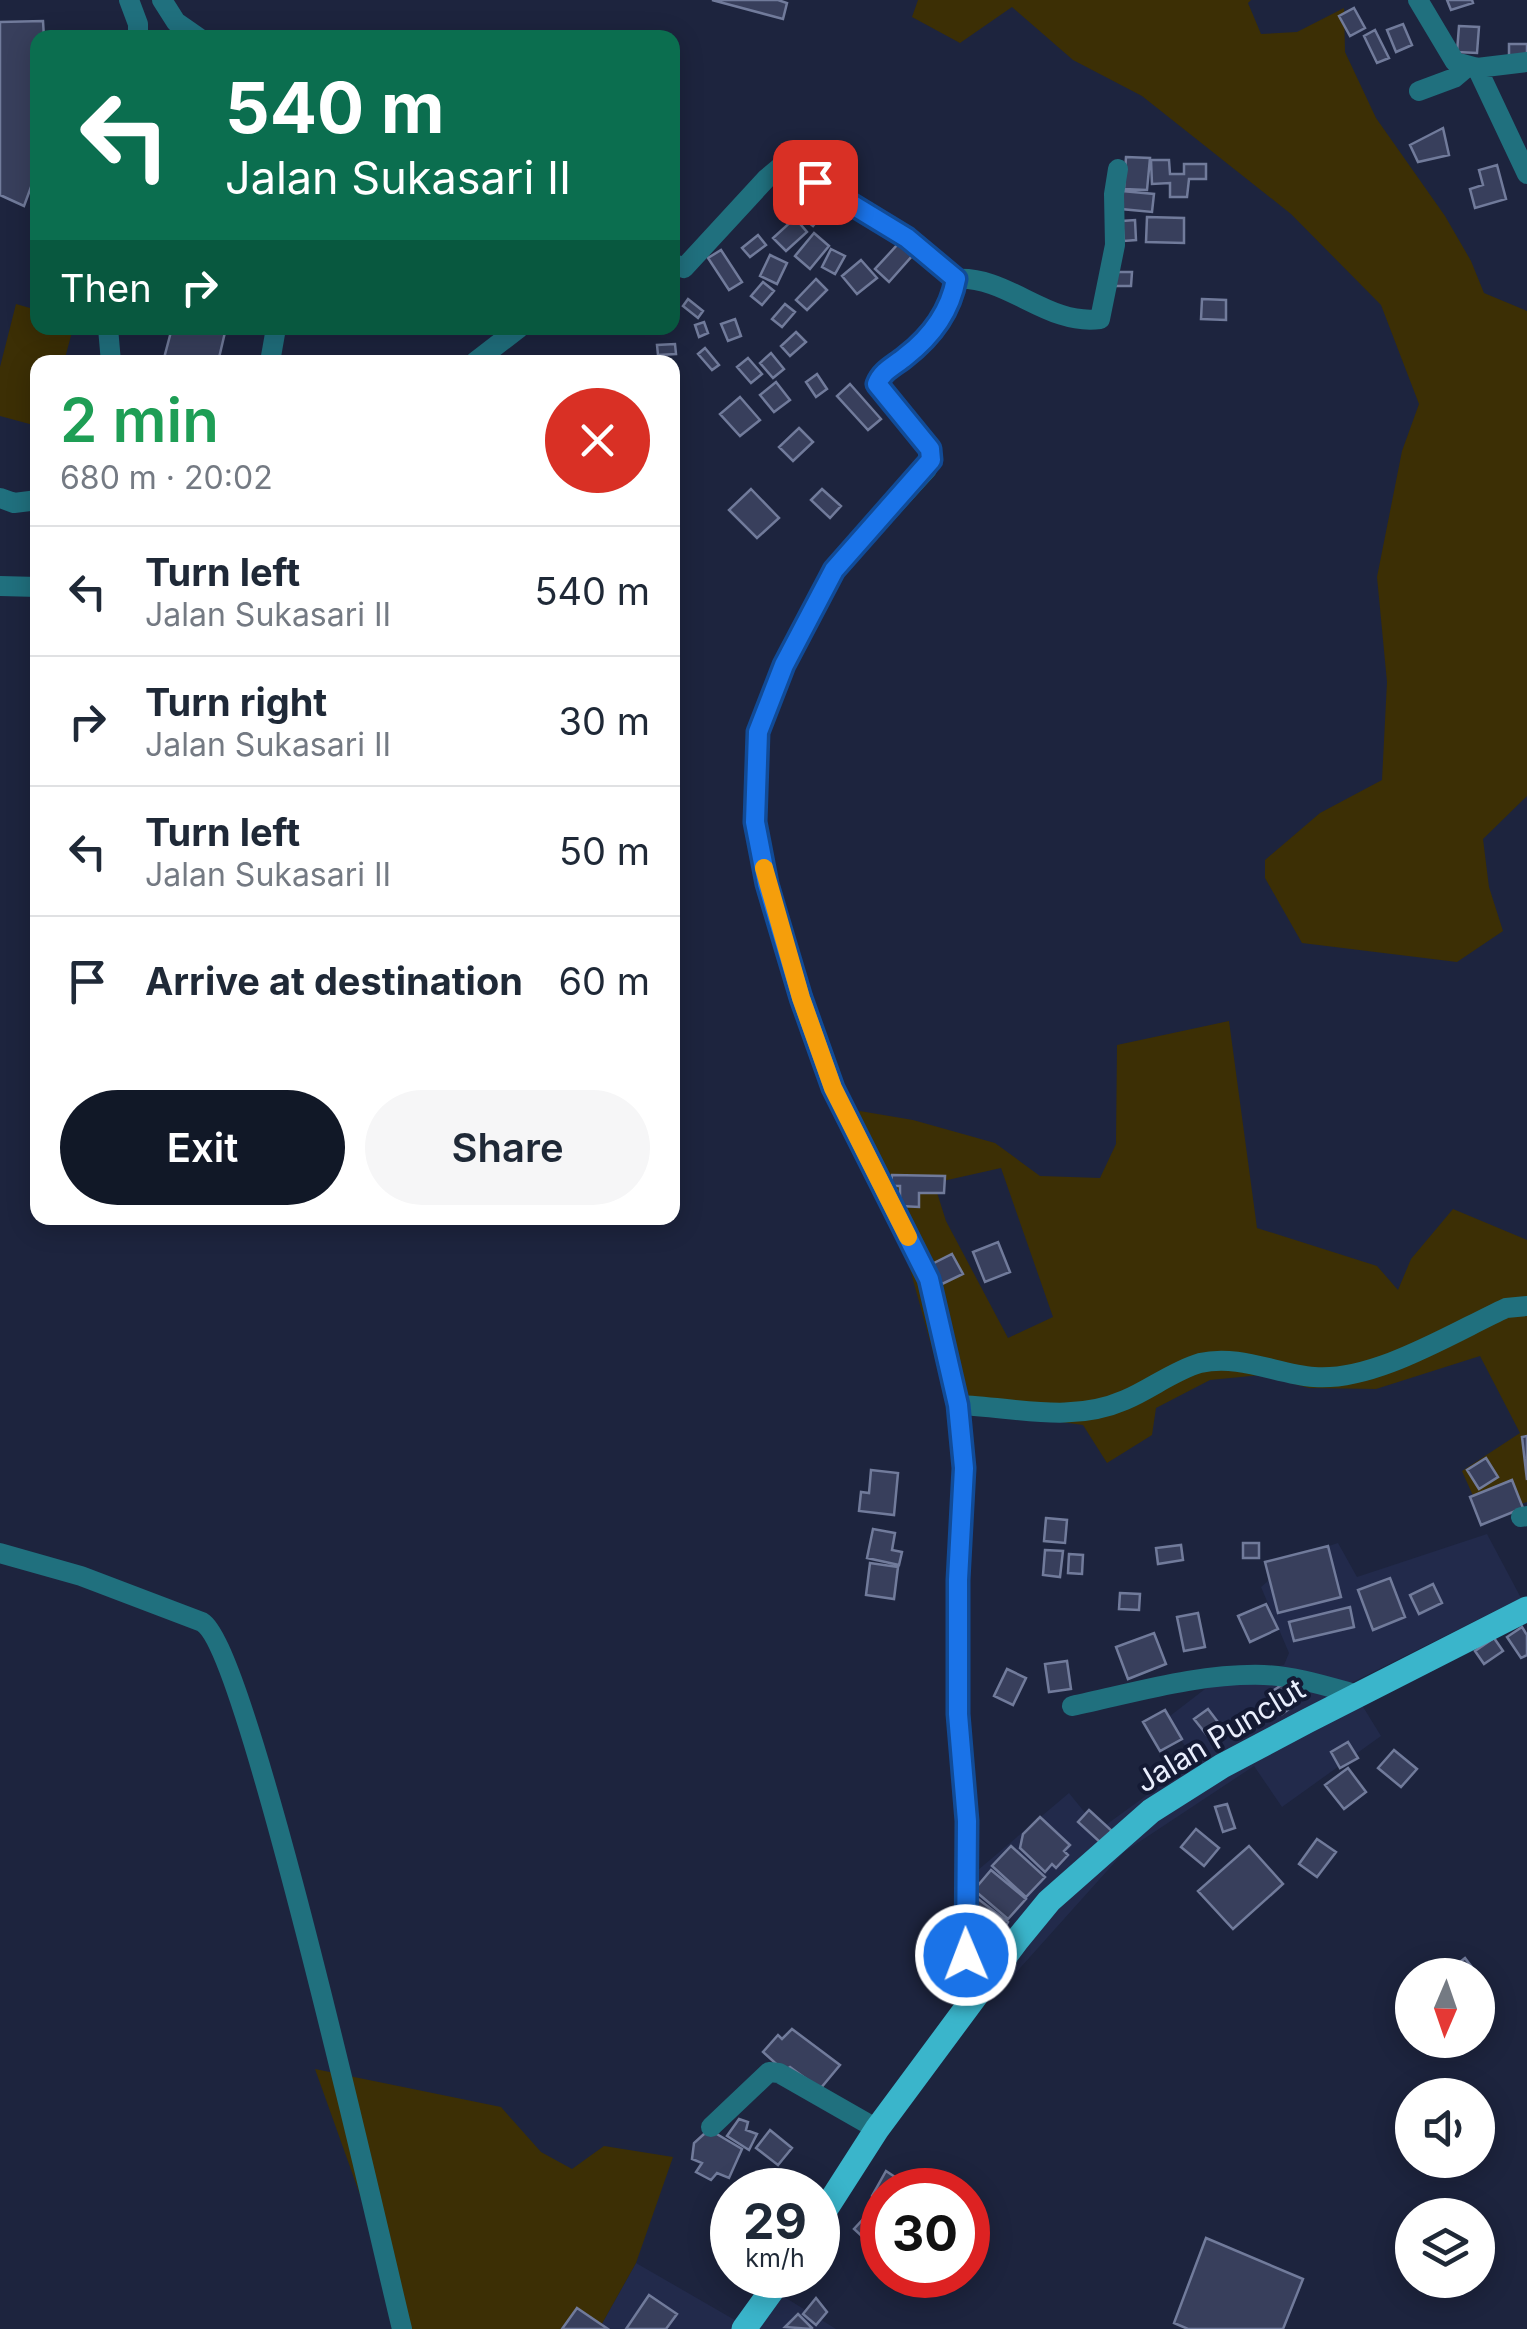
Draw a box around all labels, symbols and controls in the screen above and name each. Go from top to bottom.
text: 540 m [225,65,445,150]
icon: left [60,70,190,200]
pin [773,140,858,225]
text: Jalan Sukasari II [225,150,571,205]
icon: arrive [788,155,843,210]
icon: right [172,260,227,315]
text: Then [60,265,152,311]
text: 2 min [60,384,219,456]
button: close [545,388,650,493]
text: 680 m · 20:02 [60,458,273,497]
text: Turn left [145,549,300,595]
icon: left [60,564,115,619]
text: 540 m [534,568,650,614]
text: Jalan Sukasari II [145,595,391,634]
text: Turn right [145,679,327,725]
icon: right [60,694,115,749]
text: 30 m [559,698,650,744]
text: Jalan Sukasari II [145,725,391,764]
text: Turn left [145,809,300,855]
icon: left [60,824,115,879]
text: 50 m [559,828,650,874]
text: Jalan Sukasari II [145,855,391,894]
icon: arrive [60,954,115,1009]
text: Arrive at destination [145,958,523,1004]
text: 60 m [558,958,650,1004]
button: Exit [60,1090,345,1205]
button: Share [365,1090,650,1205]
street label: Jalan Punclut [1129,1670,1311,1800]
position arrow [914,1903,1018,2007]
north arrow [1395,1958,1495,2058]
map controls [1395,1958,1495,2298]
button: sound [1395,2078,1495,2178]
speed limit sign: 30 [860,2168,990,2298]
text: 29 [743,2191,807,2251]
button: layers [1395,2198,1495,2298]
text: km/h [745,2243,805,2273]

